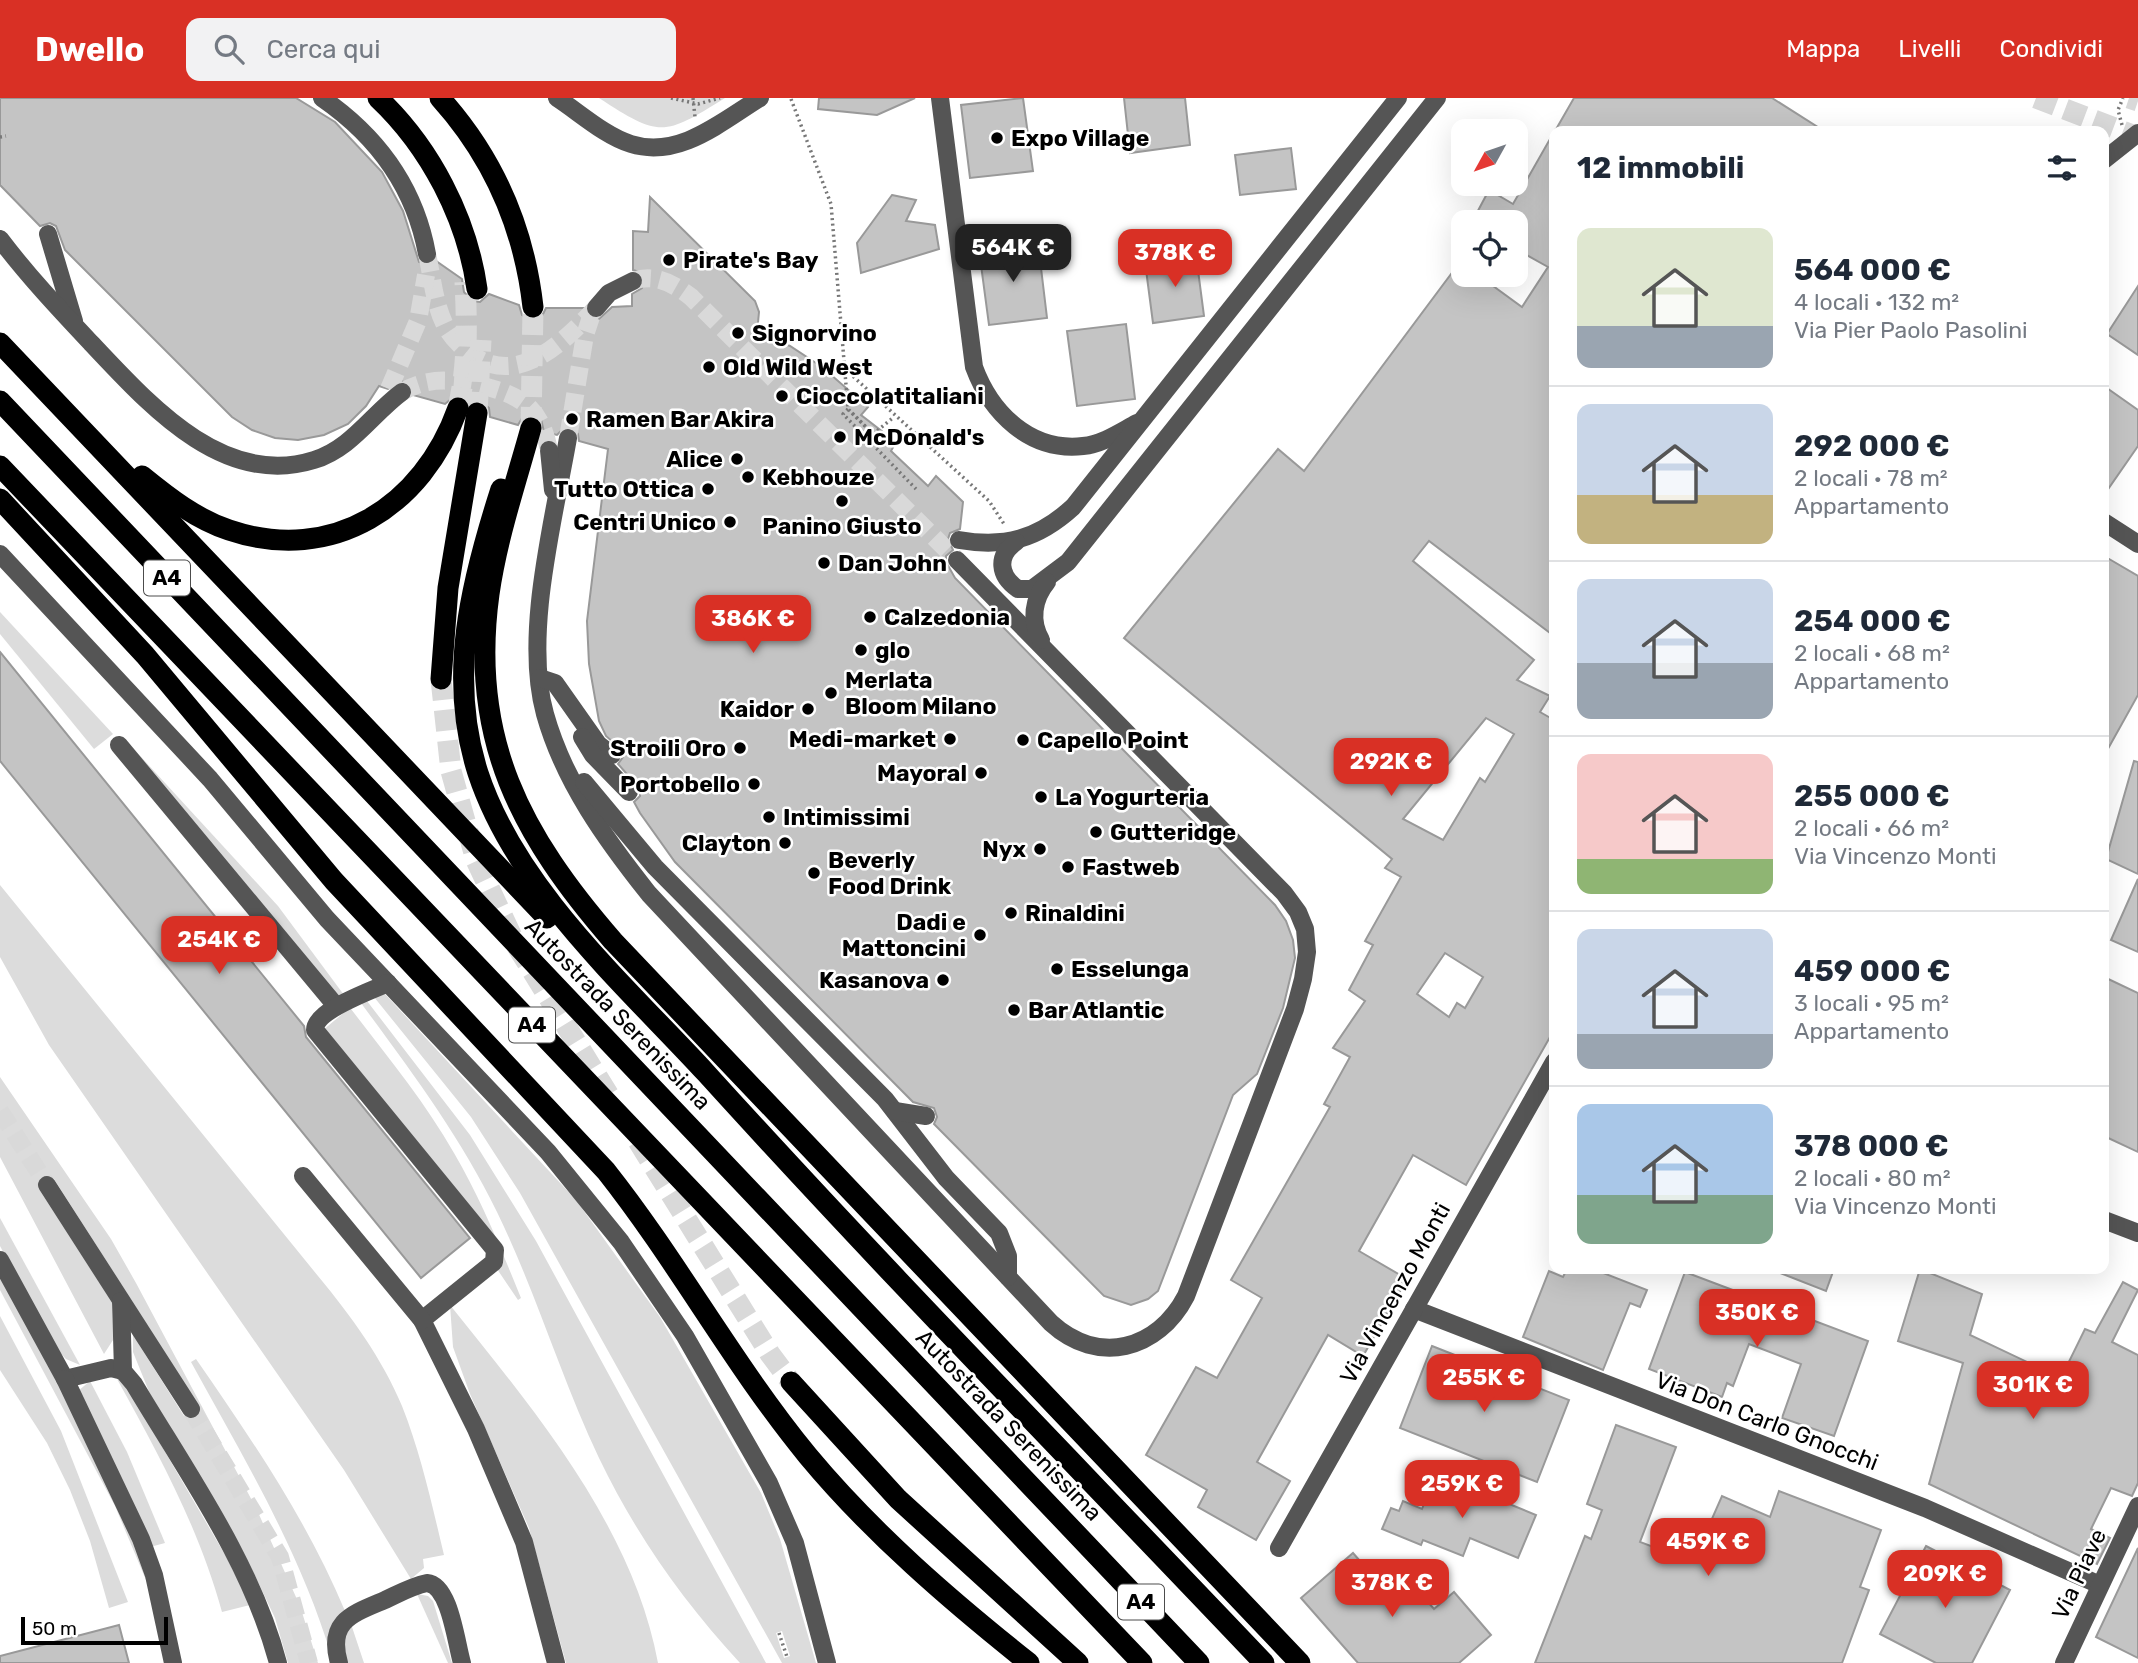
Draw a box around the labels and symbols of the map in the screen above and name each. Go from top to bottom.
north arrow [1451,119,1528,196]
place label: Expo Village [1011,124,1149,152]
marker: Expo Village [989,130,1005,146]
pin: 564K € [956,225,1070,284]
pin: 378K € [1118,230,1232,289]
place label: Pirate's Bay [683,246,819,274]
marker: Pirate's Bay [661,252,677,268]
place label: Signorvino [752,319,877,347]
marker: Signorvino [730,325,746,341]
place label: Old Wild West [723,353,873,381]
marker: Old Wild West [701,359,717,375]
place label: Cioccolatitaliani [796,382,984,410]
marker: Cioccolatitaliani [774,388,790,404]
place label: Ramen Bar Akira [586,405,774,433]
marker: Ramen Bar Akira [564,411,580,427]
place label: McDonald's [854,423,985,451]
marker: McDonald's [832,429,848,445]
place label: Alice [666,445,723,473]
marker: Alice [729,451,745,467]
place label: Kebhouze [762,463,875,491]
marker: Kebhouze [740,469,756,485]
place label: Tutto Ottica [554,475,694,503]
marker: Tutto Ottica [700,481,716,497]
marker: Panino Giusto [834,493,850,509]
place label: Centri Unico [573,508,716,536]
place label: Panino Giusto [762,512,922,540]
marker: Centri Unico [722,514,738,530]
place label: Dan John [838,549,947,577]
marker: Dan John [816,555,832,571]
road number: A4 [144,560,190,596]
pin: 386K € [696,596,810,655]
place label: Calzedonia [884,603,1010,631]
marker: Calzedonia [862,609,878,625]
place label: glo [875,636,910,664]
marker: glo [853,642,869,658]
place label: Merlata Bloom Milano [845,666,996,720]
marker: Merlata Bloom Milano [823,685,839,701]
place label: Kaidor [720,695,795,723]
marker: Kaidor [800,701,816,717]
place label: Medi-market [789,725,936,753]
place label: Capello Point [1037,726,1189,754]
marker: Medi-market [942,731,958,747]
marker: Capello Point [1015,732,1031,748]
place label: Stroili Oro [610,734,726,762]
pin: 292K € [1334,738,1448,798]
marker: Stroili Oro [732,740,748,756]
place label: Mayoral [877,759,967,787]
marker: Mayoral [973,765,989,781]
place label: Portobello [620,770,740,798]
marker: Portobello [746,776,762,792]
place label: La Yogurteria [1055,783,1209,811]
marker: La Yogurteria [1033,789,1049,805]
place label: Intimissimi [783,803,910,831]
marker: Intimissimi [761,809,777,825]
place label: Gutteridge [1110,818,1236,846]
marker: Gutteridge [1088,824,1104,840]
place label: Clayton [682,829,771,857]
marker: Clayton [777,835,793,851]
place label: Nyx [982,835,1026,863]
marker: Nyx [1032,841,1048,857]
place label: Beverly Food Drink [828,846,952,900]
place label: Fastweb [1082,853,1180,881]
marker: Fastweb [1060,859,1076,875]
marker: Beverly Food Drink [806,865,822,881]
place label: Rinaldini [1025,899,1125,927]
marker: Rinaldini [1003,905,1019,921]
place label: Dadi e Mattoncini [842,908,966,962]
street label: Autostrada Serenissima [519,912,717,1116]
pin: 254K € [162,916,276,976]
marker: Dadi e Mattoncini [972,927,988,943]
place label: Esselunga [1071,955,1189,983]
marker: Esselunga [1049,961,1065,977]
place label: Kasanova [819,966,929,994]
marker: Kasanova [935,972,951,988]
place label: Bar Atlantic [1028,996,1164,1024]
marker: Bar Atlantic [1006,1002,1022,1018]
road number: A4 [509,1007,555,1042]
street label: Via Vincenzo Monti [1334,1198,1456,1388]
pin: 350K € [1700,1290,1814,1349]
street label: Autostrada Serenissima [910,1323,1108,1527]
pin: 255K € [1427,1354,1541,1414]
pin: 301K € [1976,1362,2090,1421]
street label: Via Don Carlo Gnocchi [1652,1366,1882,1476]
pin: 259K € [1405,1460,1519,1520]
pin: 459K € [1651,1518,1765,1578]
street label: Via Piave [2046,1524,2112,1624]
pin: 209K € [1888,1550,2002,1610]
pin: 378K € [1335,1560,1449,1619]
road number: A4 [1118,1584,1164,1620]
scale bar [21,1614,168,1646]

